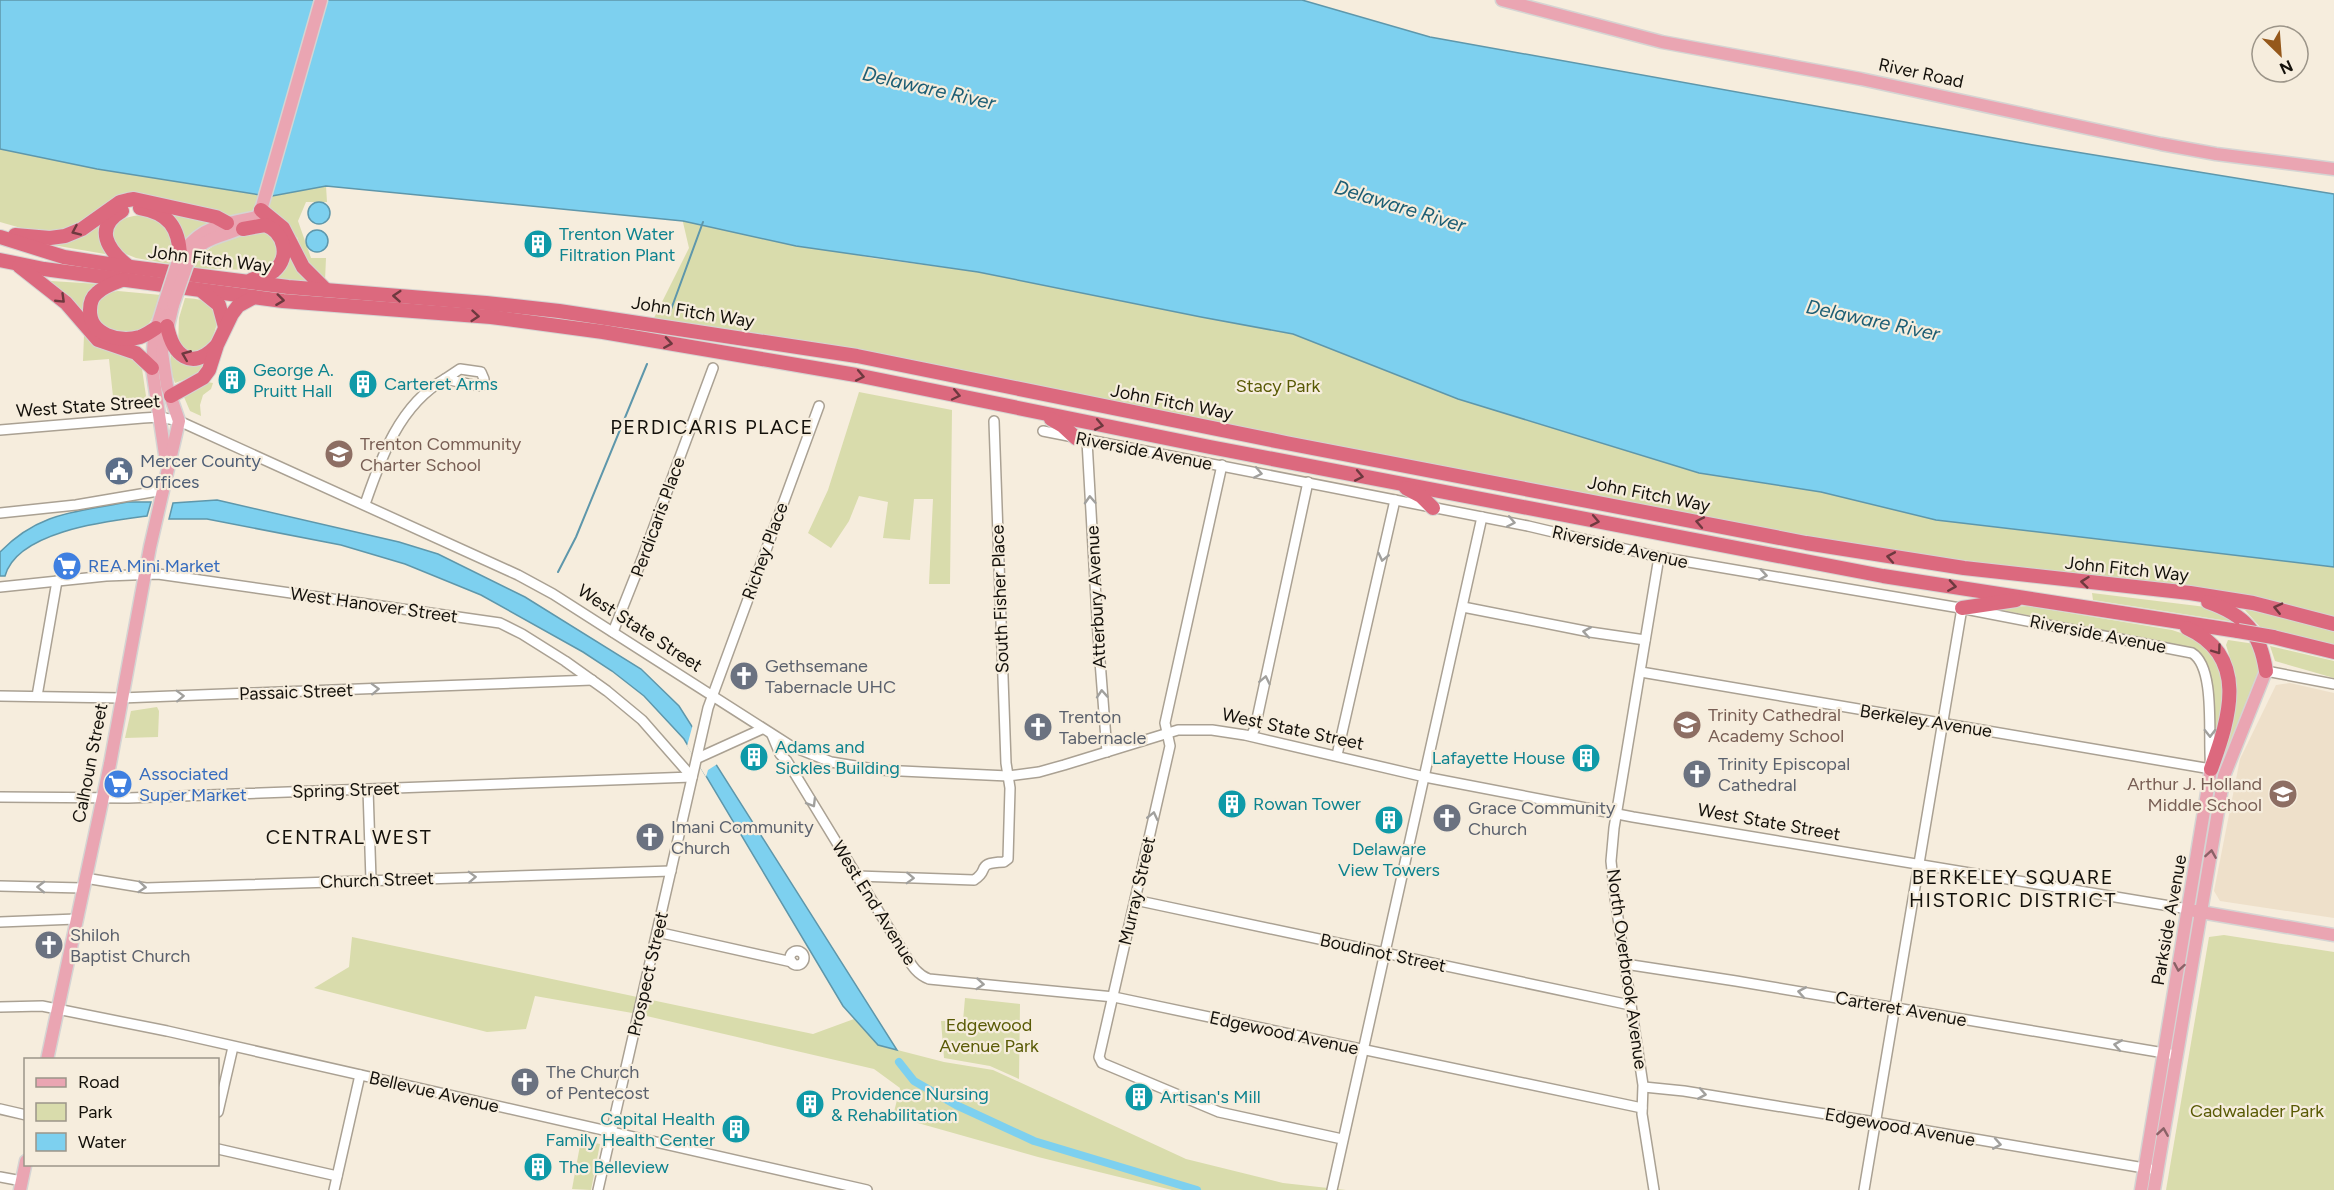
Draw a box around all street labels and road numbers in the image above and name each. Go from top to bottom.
street label: River Road [1876,53,1966,93]
street label: John Fitch Way [147,241,274,278]
street label: John Fitch Way [630,291,757,333]
street label: John Fitch Way [1109,379,1236,425]
street label: West State Street [15,390,161,422]
street label: Riverside Avenue [1074,427,1214,475]
street label: Perdicaris Place [626,454,690,580]
street label: John Fitch Way [1586,471,1713,517]
street label: Richey Place [737,499,793,603]
street label: Riverside Avenue [1550,521,1690,573]
street label: South Fisher Place [986,524,1014,674]
street label: Atterbury Avenue [1081,525,1111,669]
street label: John Fitch Way [2064,552,2190,586]
street label: West State Street [573,579,707,677]
street label: West Hanover Street [289,582,459,628]
street label: Riverside Avenue [2028,610,2168,658]
street label: Passaic Street [239,679,354,705]
street label: Berkeley Avenue [1858,700,1994,742]
street label: Calhoun Street [68,701,112,825]
street label: West State Street [1220,703,1366,755]
street label: Spring Street [292,777,400,803]
street label: West State Street [1696,799,1842,845]
street label: Murray Street [1114,834,1160,947]
street label: West End Avenue [827,837,921,969]
street label: Parkside Avenue [2147,853,2191,987]
street label: Church Street [320,867,434,893]
street label: North Overbrook Avenue [1602,867,1652,1071]
street label: Prospect Street [623,909,673,1038]
street label: Boudinot Street [1318,929,1448,977]
street label: Carteret Avenue [1834,987,1968,1031]
street label: Edgewood Avenue [1207,1006,1361,1060]
street label: Bellevue Avenue [367,1066,501,1118]
street label: Edgewood Avenue [1823,1103,1977,1151]

